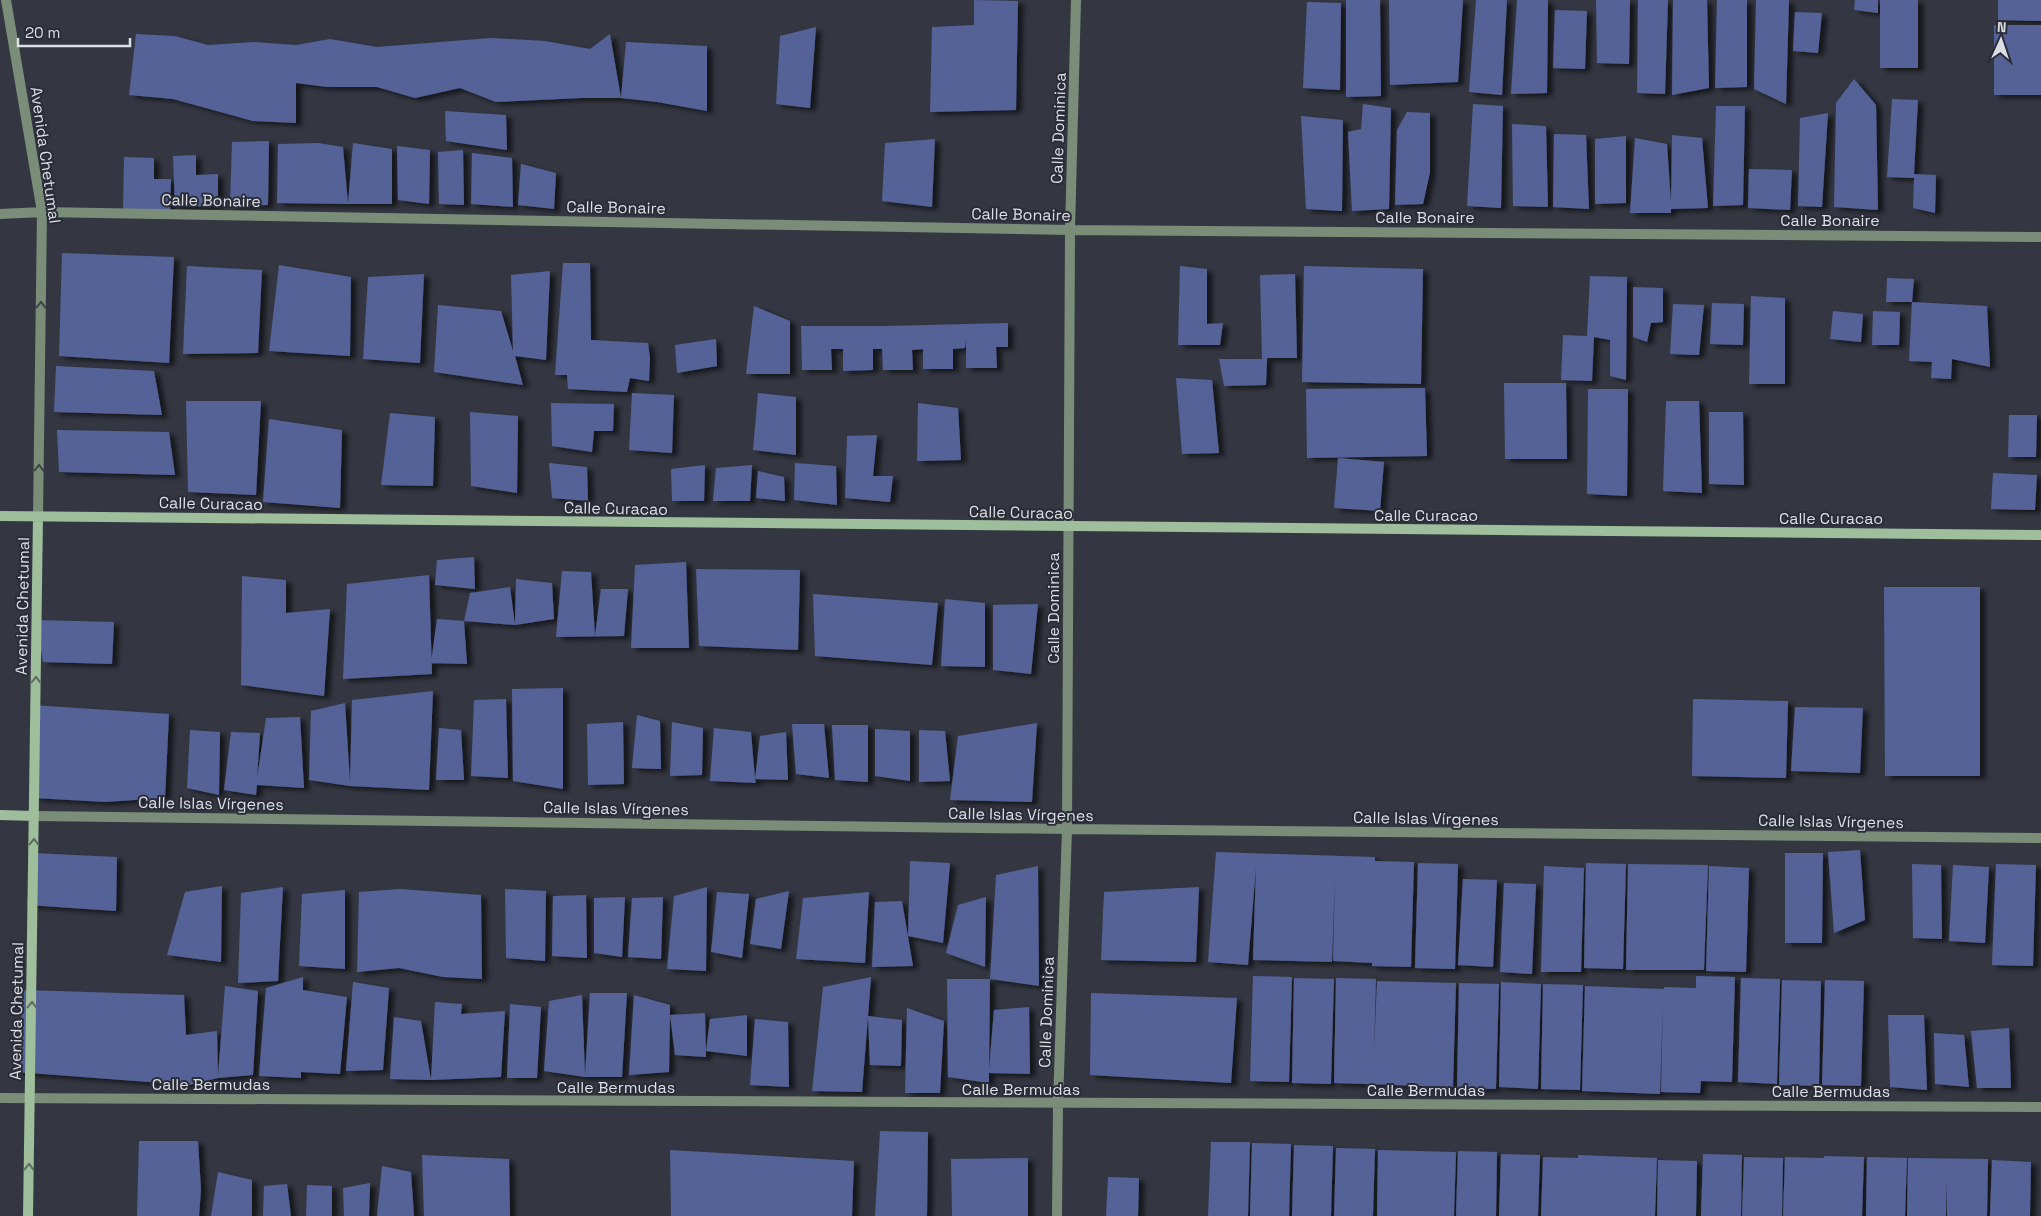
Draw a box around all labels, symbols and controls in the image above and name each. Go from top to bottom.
scale bar [18,15,130,47]
north arrow [1976,15,2026,65]
text: N [1997,18,2007,36]
text: 20 m [25,23,60,42]
street label: Calle Dominica [1046,72,1071,184]
street label: Avenida Chetumal [25,85,66,225]
street label: Calle Bonaire [161,189,261,212]
street label: Calle Bonaire [566,196,666,219]
street label: Calle Bonaire [971,203,1071,226]
street label: Calle Bonaire [1375,207,1475,228]
street label: Calle Bonaire [1780,210,1880,231]
one-way arrow [36,301,46,309]
one-way arrow [34,464,44,472]
street label: Calle Curacao [159,492,263,515]
street label: Calle Curacao [564,497,668,520]
street label: Calle Curacao [969,501,1073,524]
street label: Calle Curacao [1374,505,1478,526]
street label: Calle Curacao [1779,508,1883,529]
street label: Avenida Chetumal [11,537,34,675]
street label: Calle Dominica [1043,552,1064,664]
one-way arrow [31,676,41,684]
street label: Calle Islas Vírgenes [138,792,284,815]
street label: Calle Islas Vírgenes [543,797,689,820]
street label: Calle Islas Vírgenes [948,803,1094,826]
street label: Calle Islas Vírgenes [1353,807,1499,830]
street label: Calle Islas Vírgenes [1758,810,1904,833]
one-way arrow [29,838,39,846]
street label: Avenida Chetumal [5,942,28,1080]
street label: Calle Dominica [1034,956,1059,1068]
one-way arrow [26,1001,37,1009]
street label: Calle Bermudas [152,1074,270,1095]
street label: Calle Bermudas [557,1077,675,1098]
street label: Calle Bermudas [962,1079,1080,1100]
street label: Calle Bermudas [1367,1080,1485,1101]
street label: Calle Bermudas [1772,1081,1890,1102]
one-way arrow [24,1163,34,1171]

